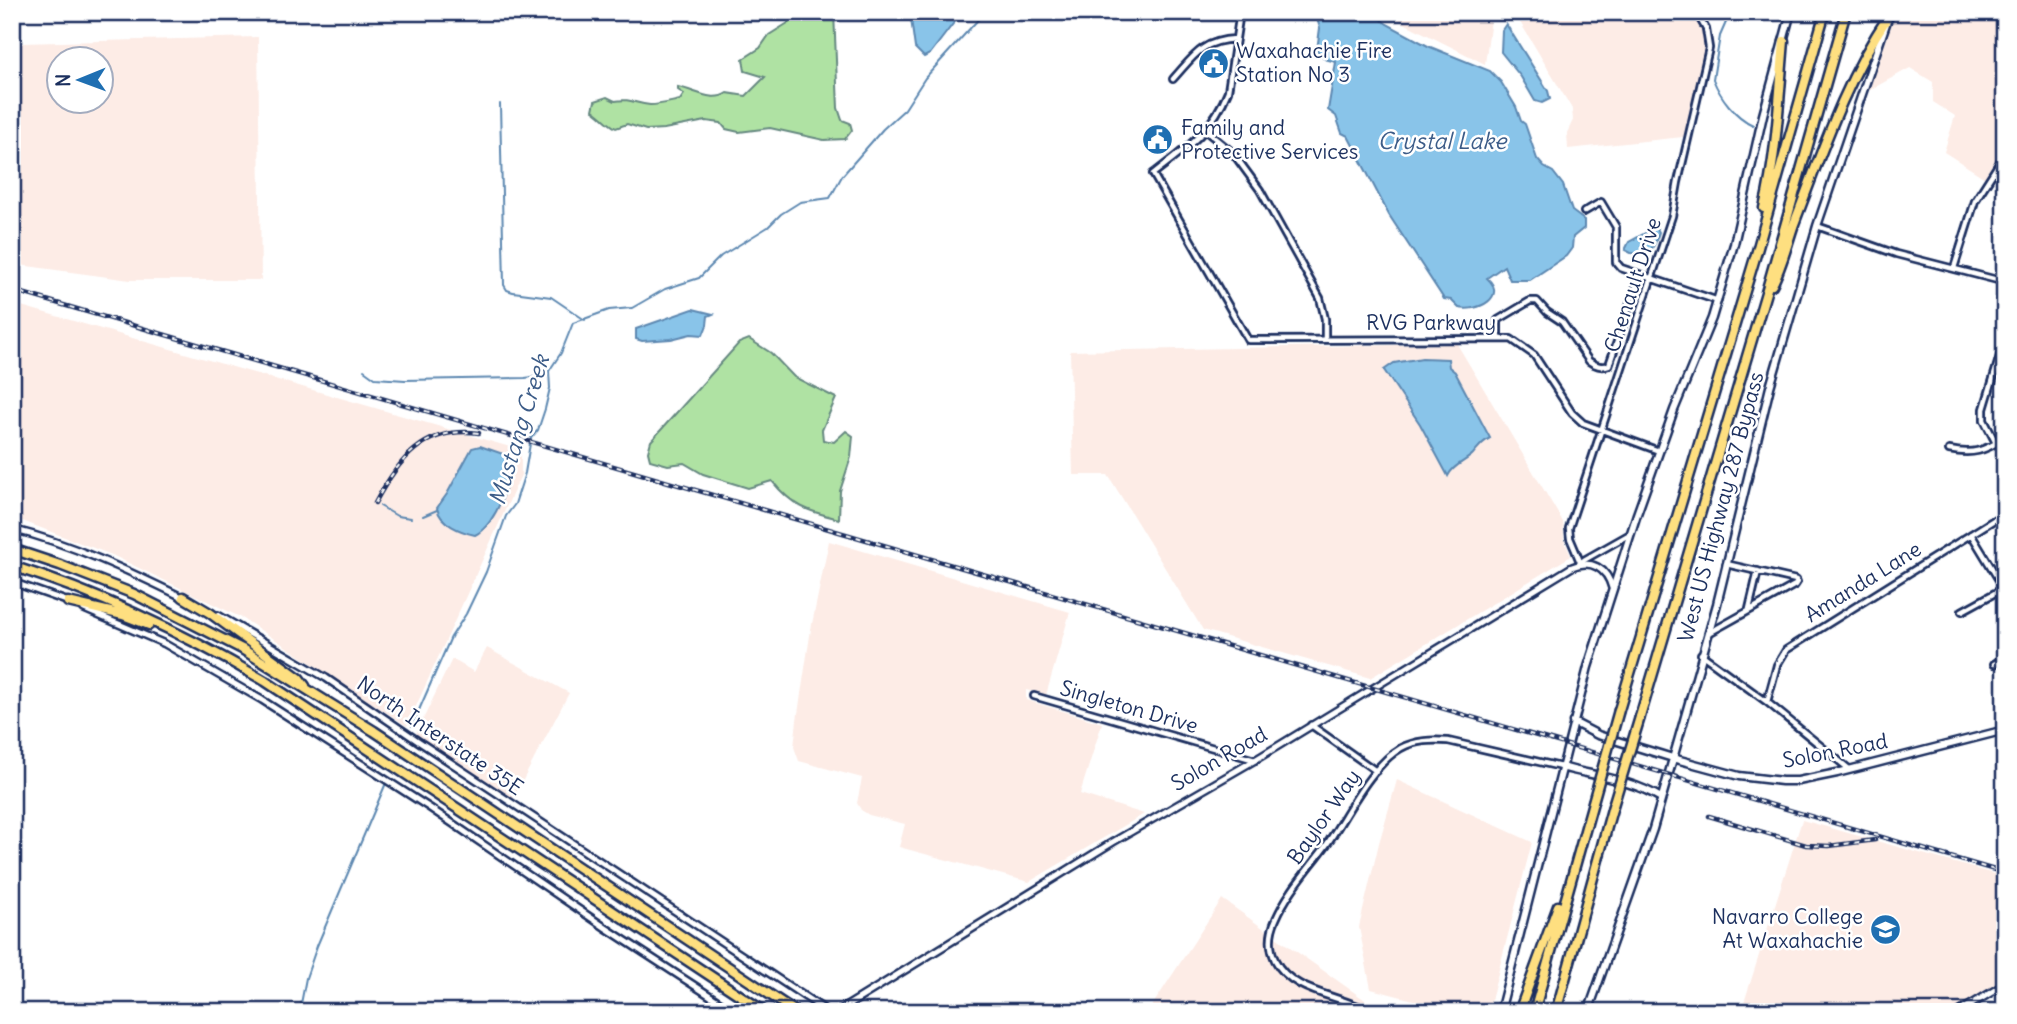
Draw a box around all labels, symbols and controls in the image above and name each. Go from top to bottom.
place label: Waxahachie Fire Station No 3 [1236,37,1392,88]
north arrow [46,46,116,116]
public building icon: Waxahachie Fire Station No 3 [1196,46,1230,80]
text: N [51,74,75,87]
place label: Family and Protective Services [1181,114,1358,165]
public building icon: Family and Protective Services [1141,123,1175,157]
water label: Crystal Lake [1378,126,1508,155]
street label: Chenault Drive [1598,214,1667,356]
street label: RVG Parkway [1366,309,1496,336]
water label: Mustang Creek [482,350,555,508]
street label: West US Highway 287 Bypass [1671,369,1770,645]
street label: Amanda Lane [1800,535,1926,628]
street label: North Interstate 35E [352,670,529,801]
street label: Singleton Drive [1057,674,1201,739]
street label: Solon Road [1166,720,1272,797]
street label: Solon Road [1780,727,1890,774]
street label: Baylor Way [1281,764,1366,869]
place label: Navarro College At Waxahachie [1712,903,1863,954]
school or university icon: Navarro College At Waxahachie [1869,912,1903,946]

